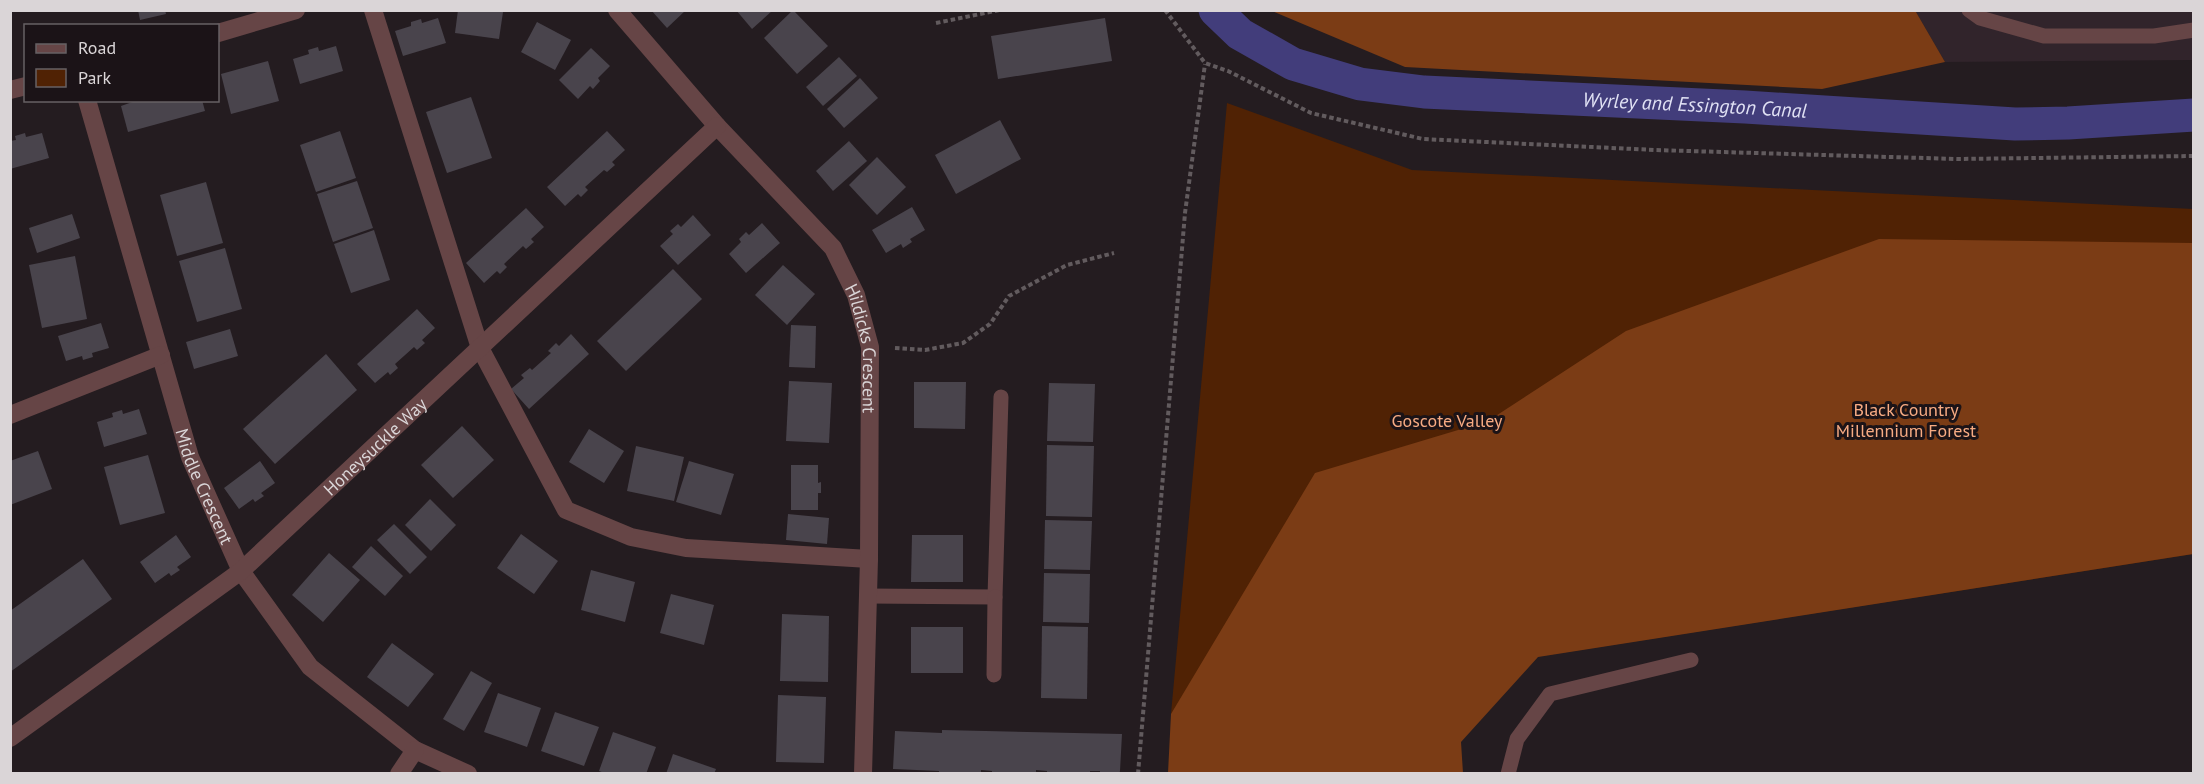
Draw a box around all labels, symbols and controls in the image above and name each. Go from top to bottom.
legend [24,24,219,102]
text: Road [78,36,116,59]
text: Park [78,66,111,89]
water label: Wyrley and Essington Canal [1582,86,1808,124]
street label: Hildicks Crescent [841,280,881,413]
street label: Honeysuckle Way [318,392,432,500]
park label: Black Country Millennium Forest [1836,398,1976,442]
park label: Goscote Valley [1392,409,1503,432]
street label: Middle Crescent [171,426,239,548]

